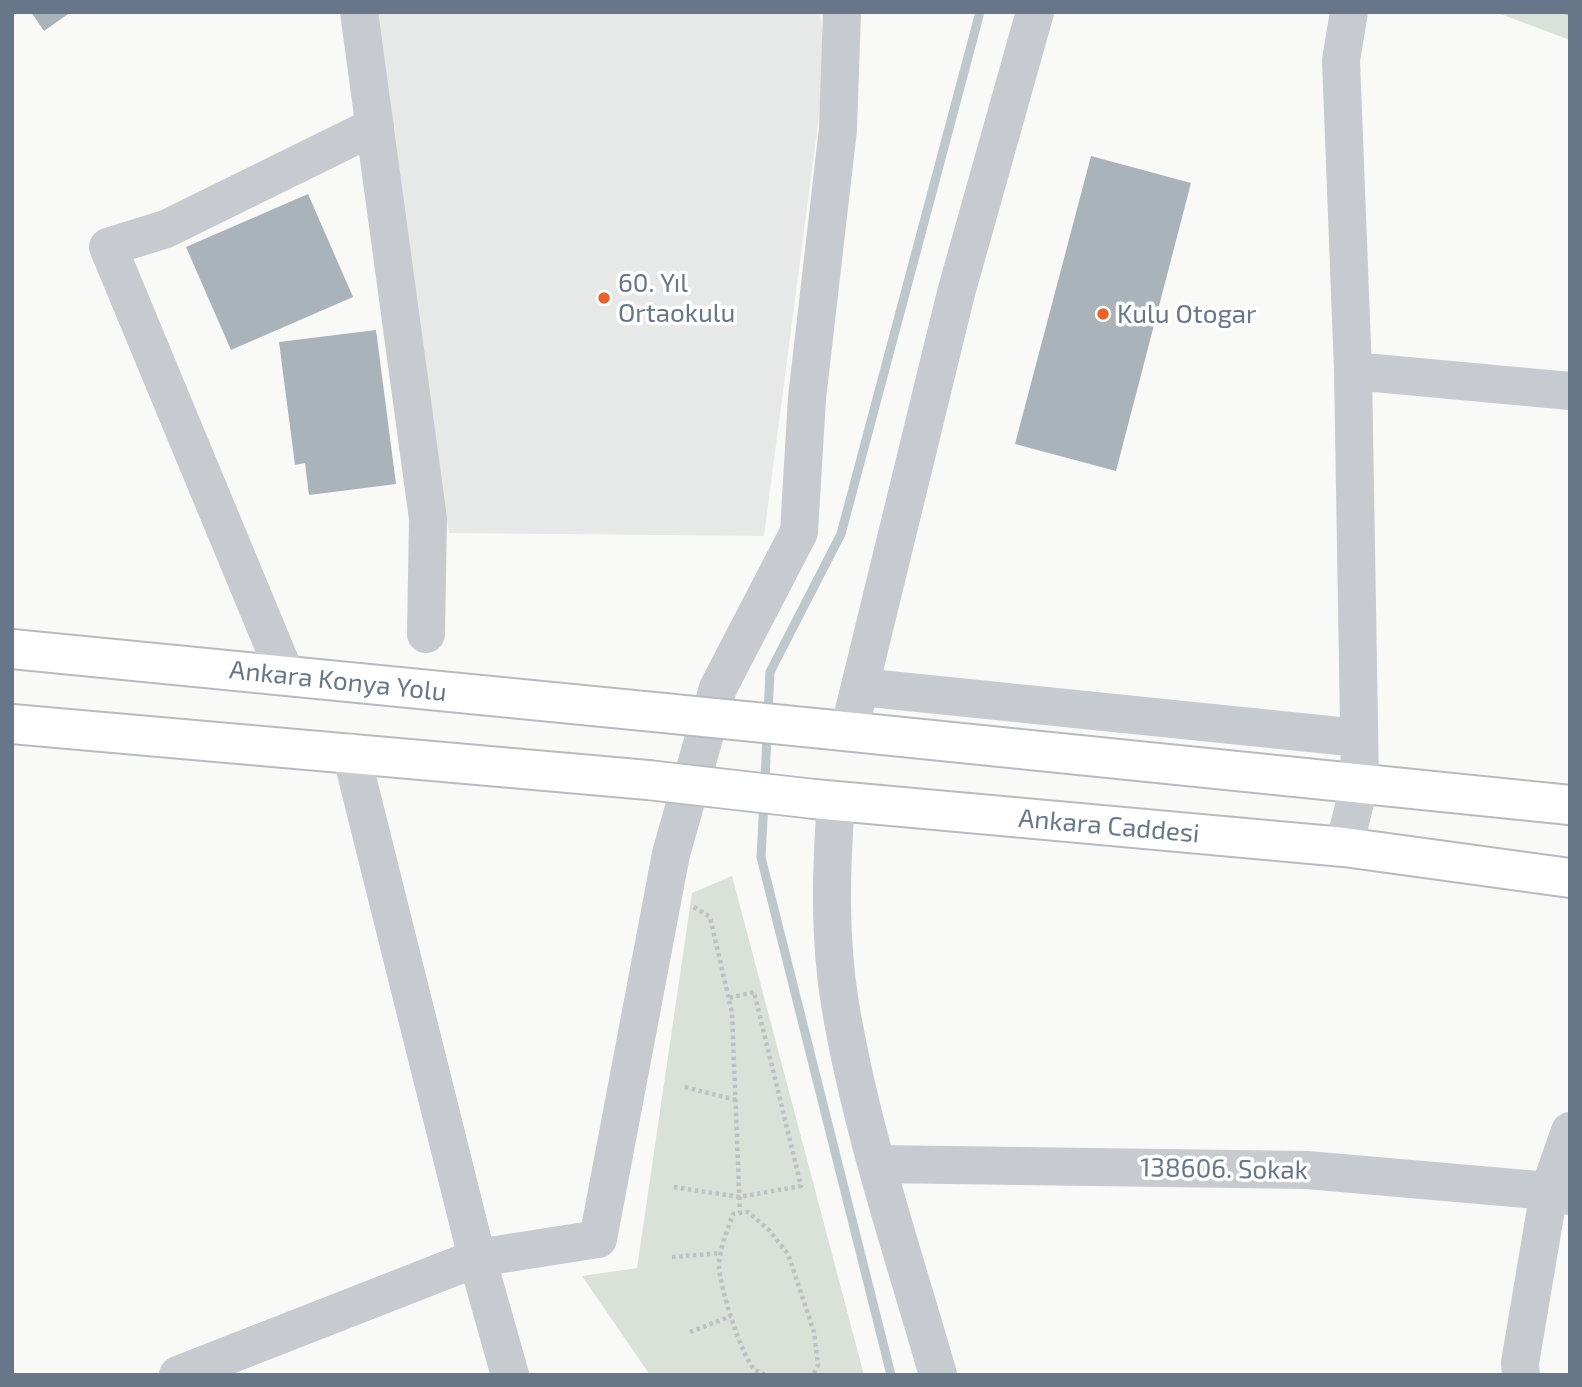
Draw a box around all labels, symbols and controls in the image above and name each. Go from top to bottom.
place label: 60. Yıl Ortaokulu [618,267,735,328]
marker: 60. Yıl Ortaokulu [596,290,612,306]
place label: Kulu Otogar [1117,298,1257,330]
marker: Kulu Otogar [1095,306,1111,322]
street label: Ankara Konya Yolu [228,654,448,708]
street label: Ankara Caddesi [1017,803,1201,849]
street label: 138606. Sokak [1140,1152,1308,1186]

